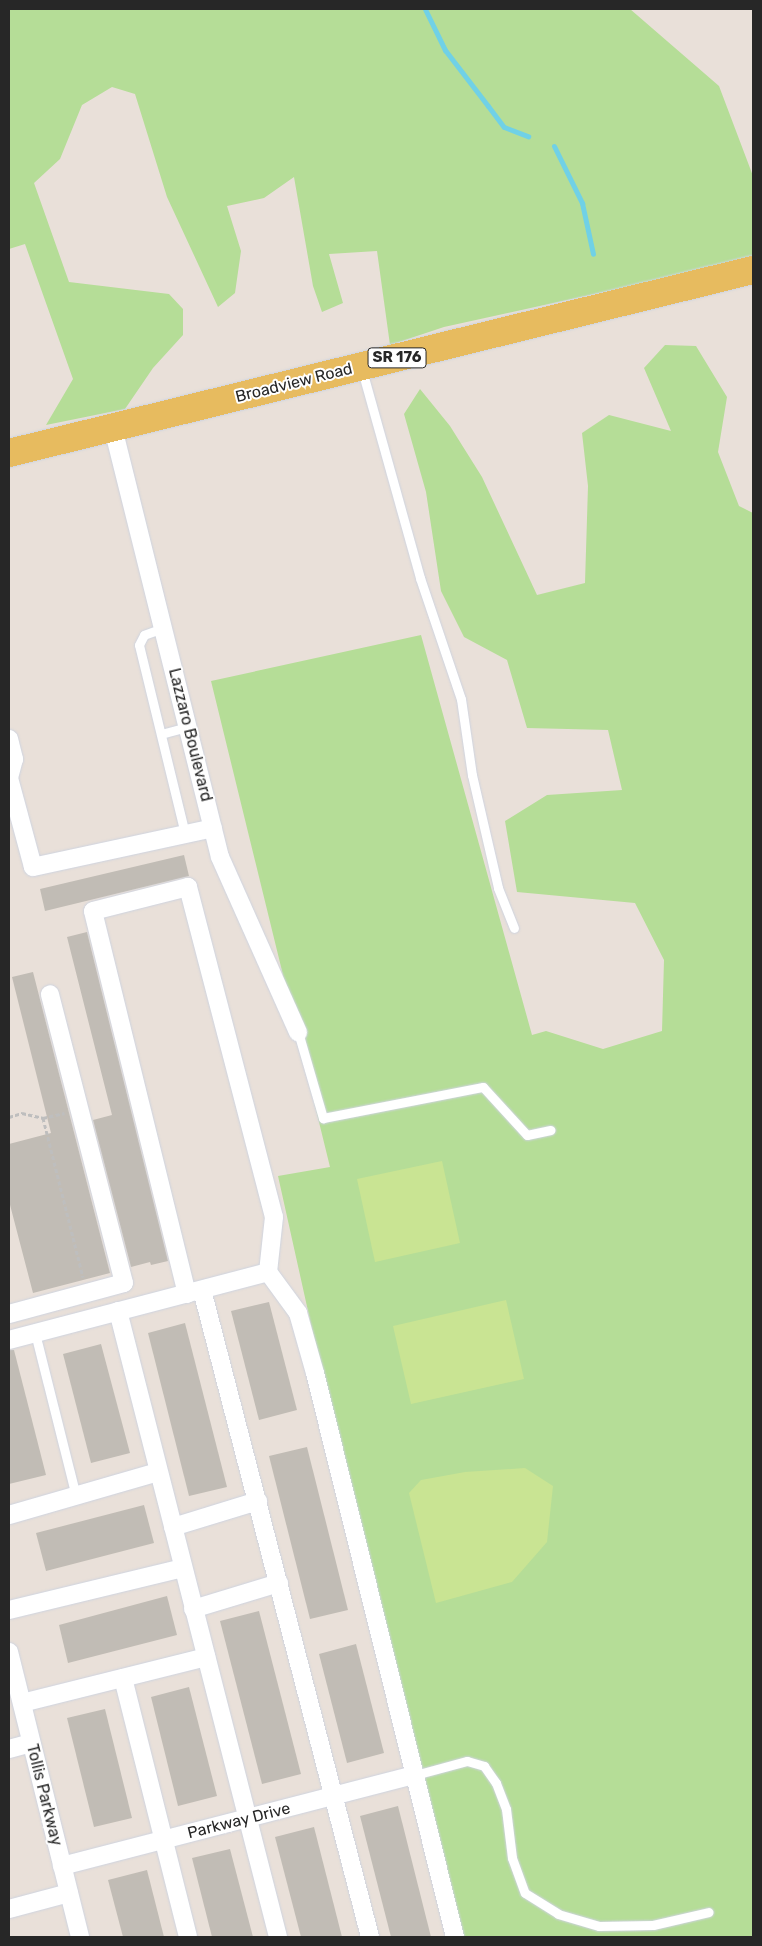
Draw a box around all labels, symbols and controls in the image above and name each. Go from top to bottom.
road number: SR 176 [367,346,427,370]
street label: Broadview Road [233,359,355,407]
street label: Lazzaro Boulevard [164,666,216,804]
street label: Tollis Parkway [22,1742,66,1848]
street label: Parkway Drive [185,1799,293,1843]

